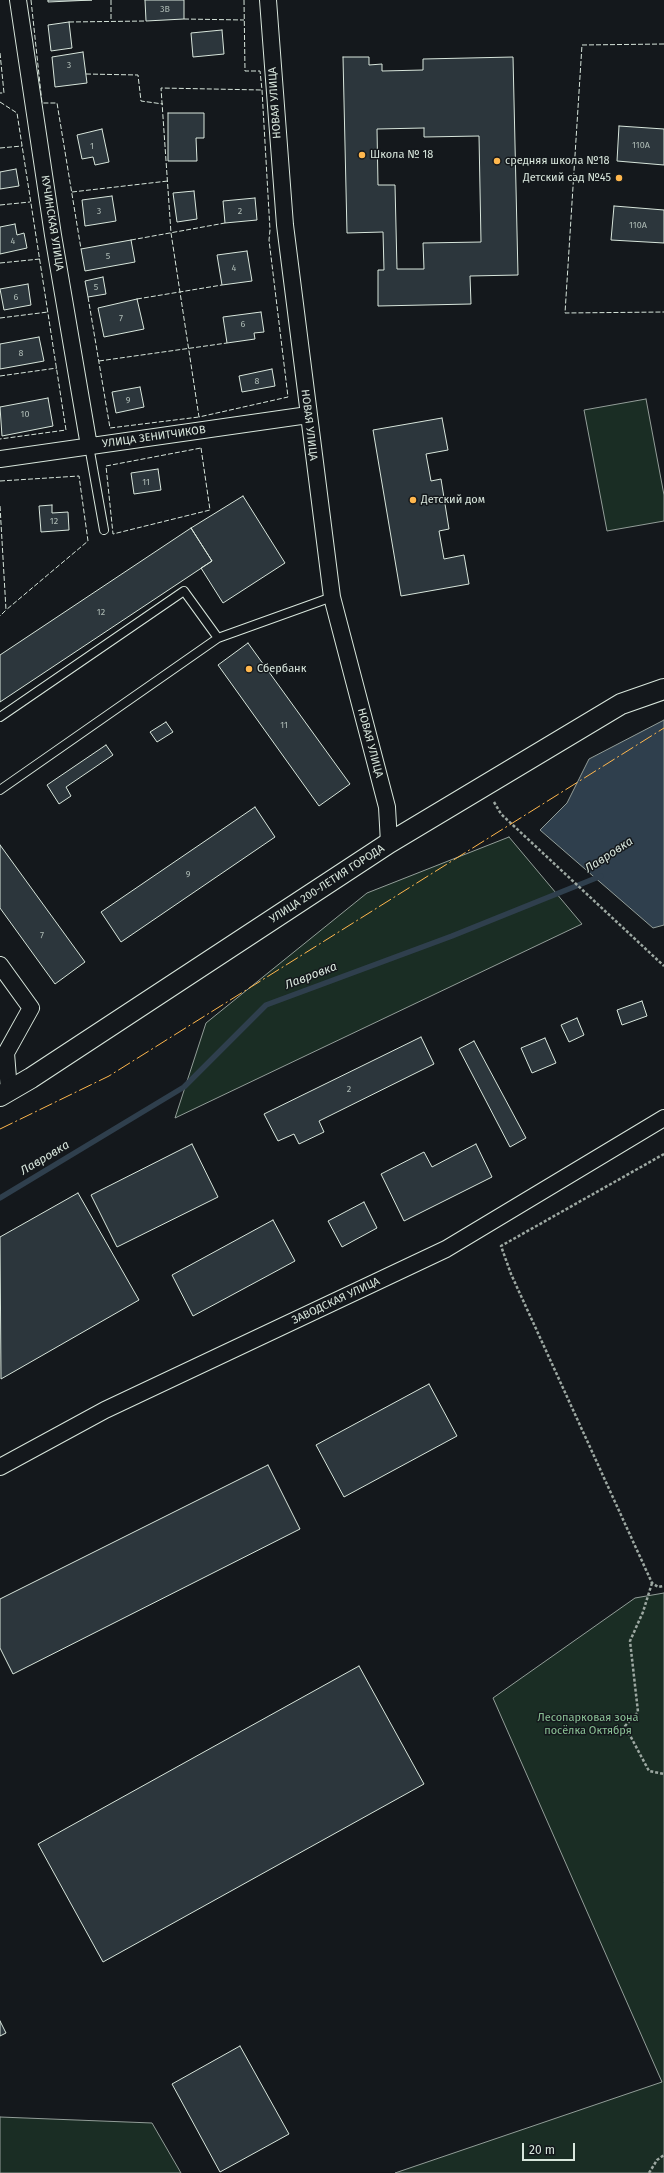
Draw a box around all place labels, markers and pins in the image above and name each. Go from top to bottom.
place label: Школа № 18 [370,148,433,162]
marker: Школа № 18 [357,150,367,160]
place label: средняя школа №18 [505,154,609,168]
marker: средняя школа №18 [492,156,502,166]
place label: Детский сад №45 [523,171,611,185]
marker: Детский сад №45 [614,173,624,183]
place label: Детский дом [421,493,485,507]
marker: Детский дом [408,495,418,505]
place label: Сбербанк [257,662,306,676]
marker: Сбербанк [244,664,254,674]

